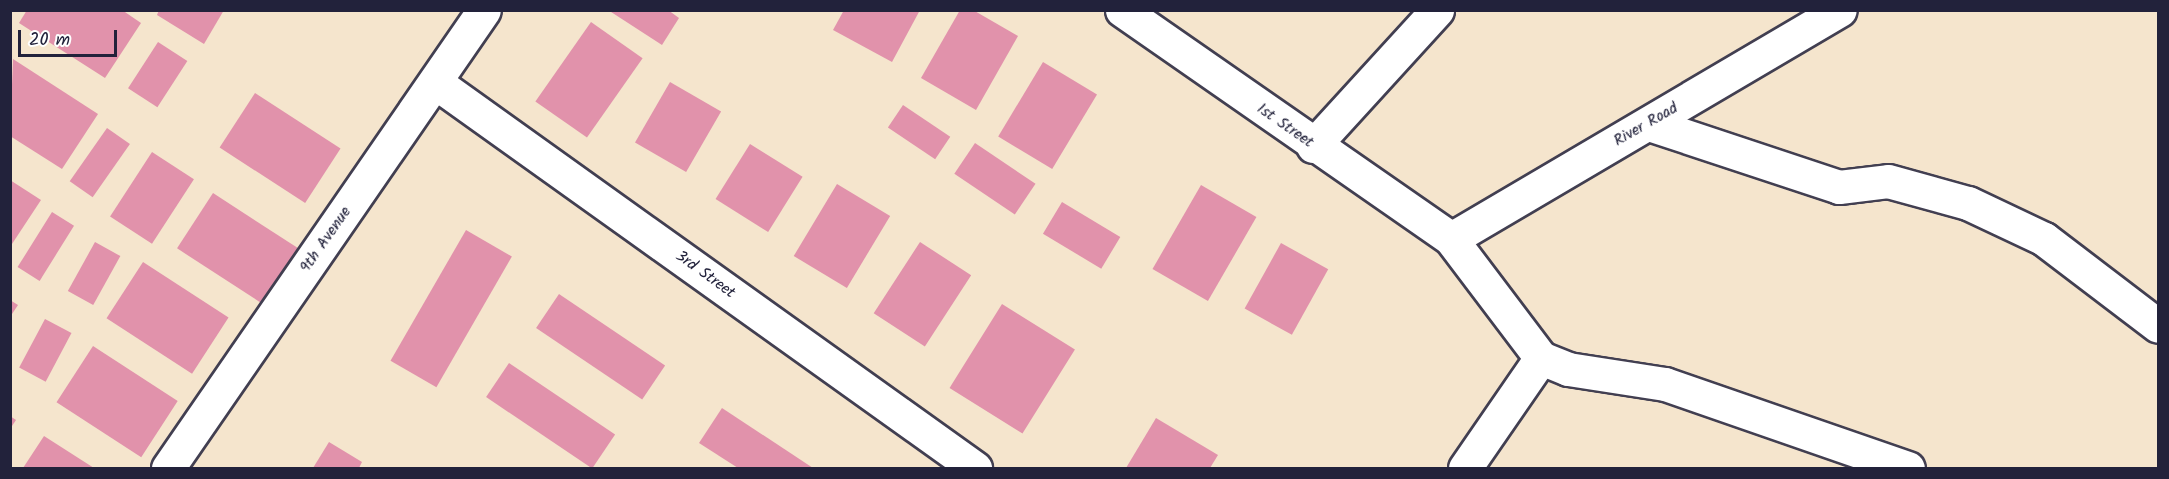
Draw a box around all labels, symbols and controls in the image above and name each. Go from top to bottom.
scale bar [21,18,120,56]
text: 20 m [29,26,70,55]
street label: 1st Street [1253,99,1317,153]
street label: River Road [1611,99,1681,151]
street label: 9th Avenue [296,203,356,277]
street label: 3rd Street [671,247,739,303]

